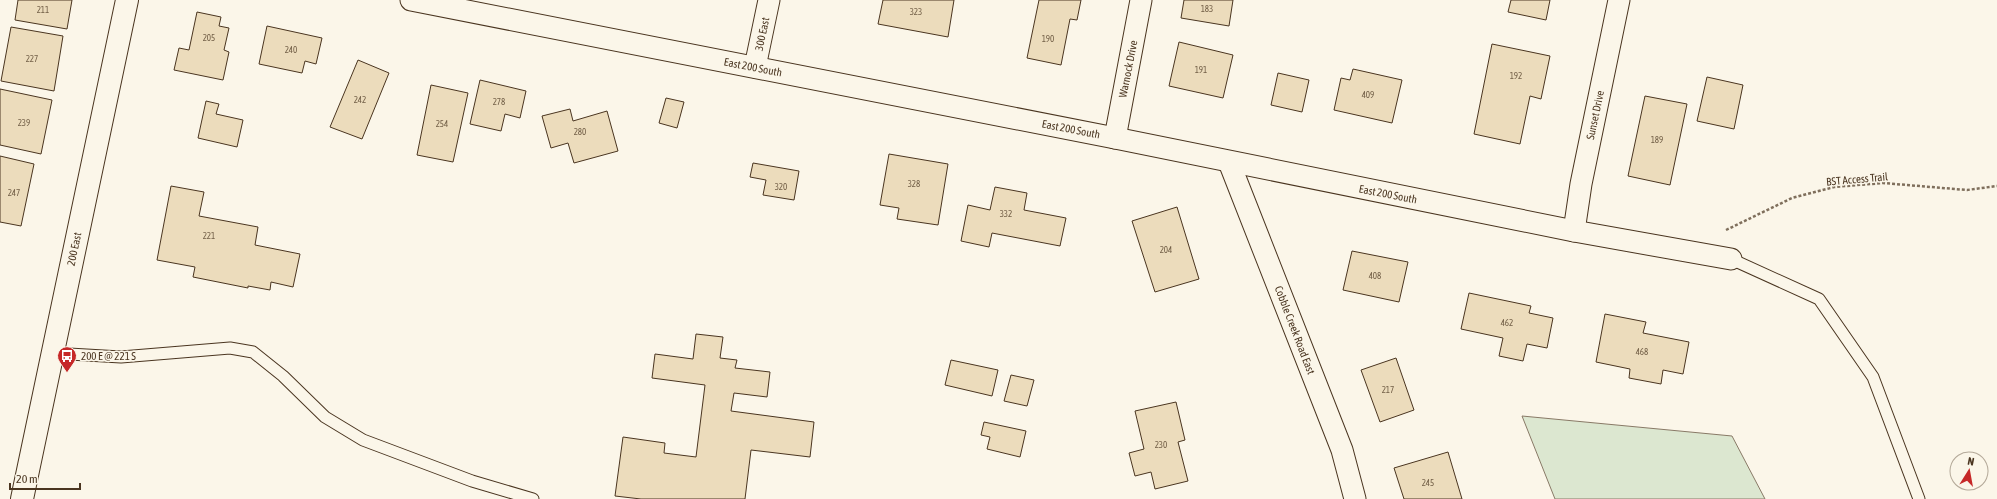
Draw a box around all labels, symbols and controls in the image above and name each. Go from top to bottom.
house number: 183 [1201,4,1213,14]
house number: 211 [37,5,49,15]
house number: 323 [910,7,922,17]
street label: 300 East [753,16,771,52]
house number: 205 [203,33,215,43]
house number: 190 [1042,34,1054,44]
street label: Warnock Drive [1117,39,1139,99]
house number: 240 [285,45,297,55]
house number: 227 [26,54,38,64]
street label: East 200 South [723,55,783,79]
house number: 191 [1195,65,1207,75]
house number: 192 [1510,71,1522,81]
street label: Sunset Drive [1584,89,1606,141]
house number: 409 [1362,90,1374,100]
house number: 242 [354,95,366,105]
house number: 278 [493,97,505,107]
street label: East 200 South [1041,117,1101,141]
house number: 239 [18,118,30,128]
house number: 254 [436,119,448,129]
house number: 280 [574,127,586,137]
house number: 189 [1651,135,1663,145]
street label: BST Access Trail [1826,170,1888,188]
house number: 328 [908,179,920,189]
house number: 320 [775,182,787,192]
street label: East 200 South [1358,182,1418,206]
house number: 247 [8,188,20,198]
house number: 332 [1000,209,1012,219]
street label: 200 East [65,231,83,267]
house number: 221 [203,231,215,241]
house number: 204 [1160,245,1172,255]
house number: 408 [1369,271,1381,281]
street label: Cobble Creek Road East [1273,284,1317,376]
house number: 462 [1501,318,1513,328]
bus stop icon: 200 E @ 221 S [56,345,78,373]
house number: 468 [1636,347,1648,357]
place label: 200 E @ 221 S [81,350,136,362]
house number: 217 [1382,385,1394,395]
house number: 230 [1155,440,1167,450]
north arrow [1949,451,1989,491]
text: N [1967,455,1975,468]
scale bar [10,465,80,491]
text: 20 m [16,472,38,486]
house number: 245 [1422,478,1434,488]

